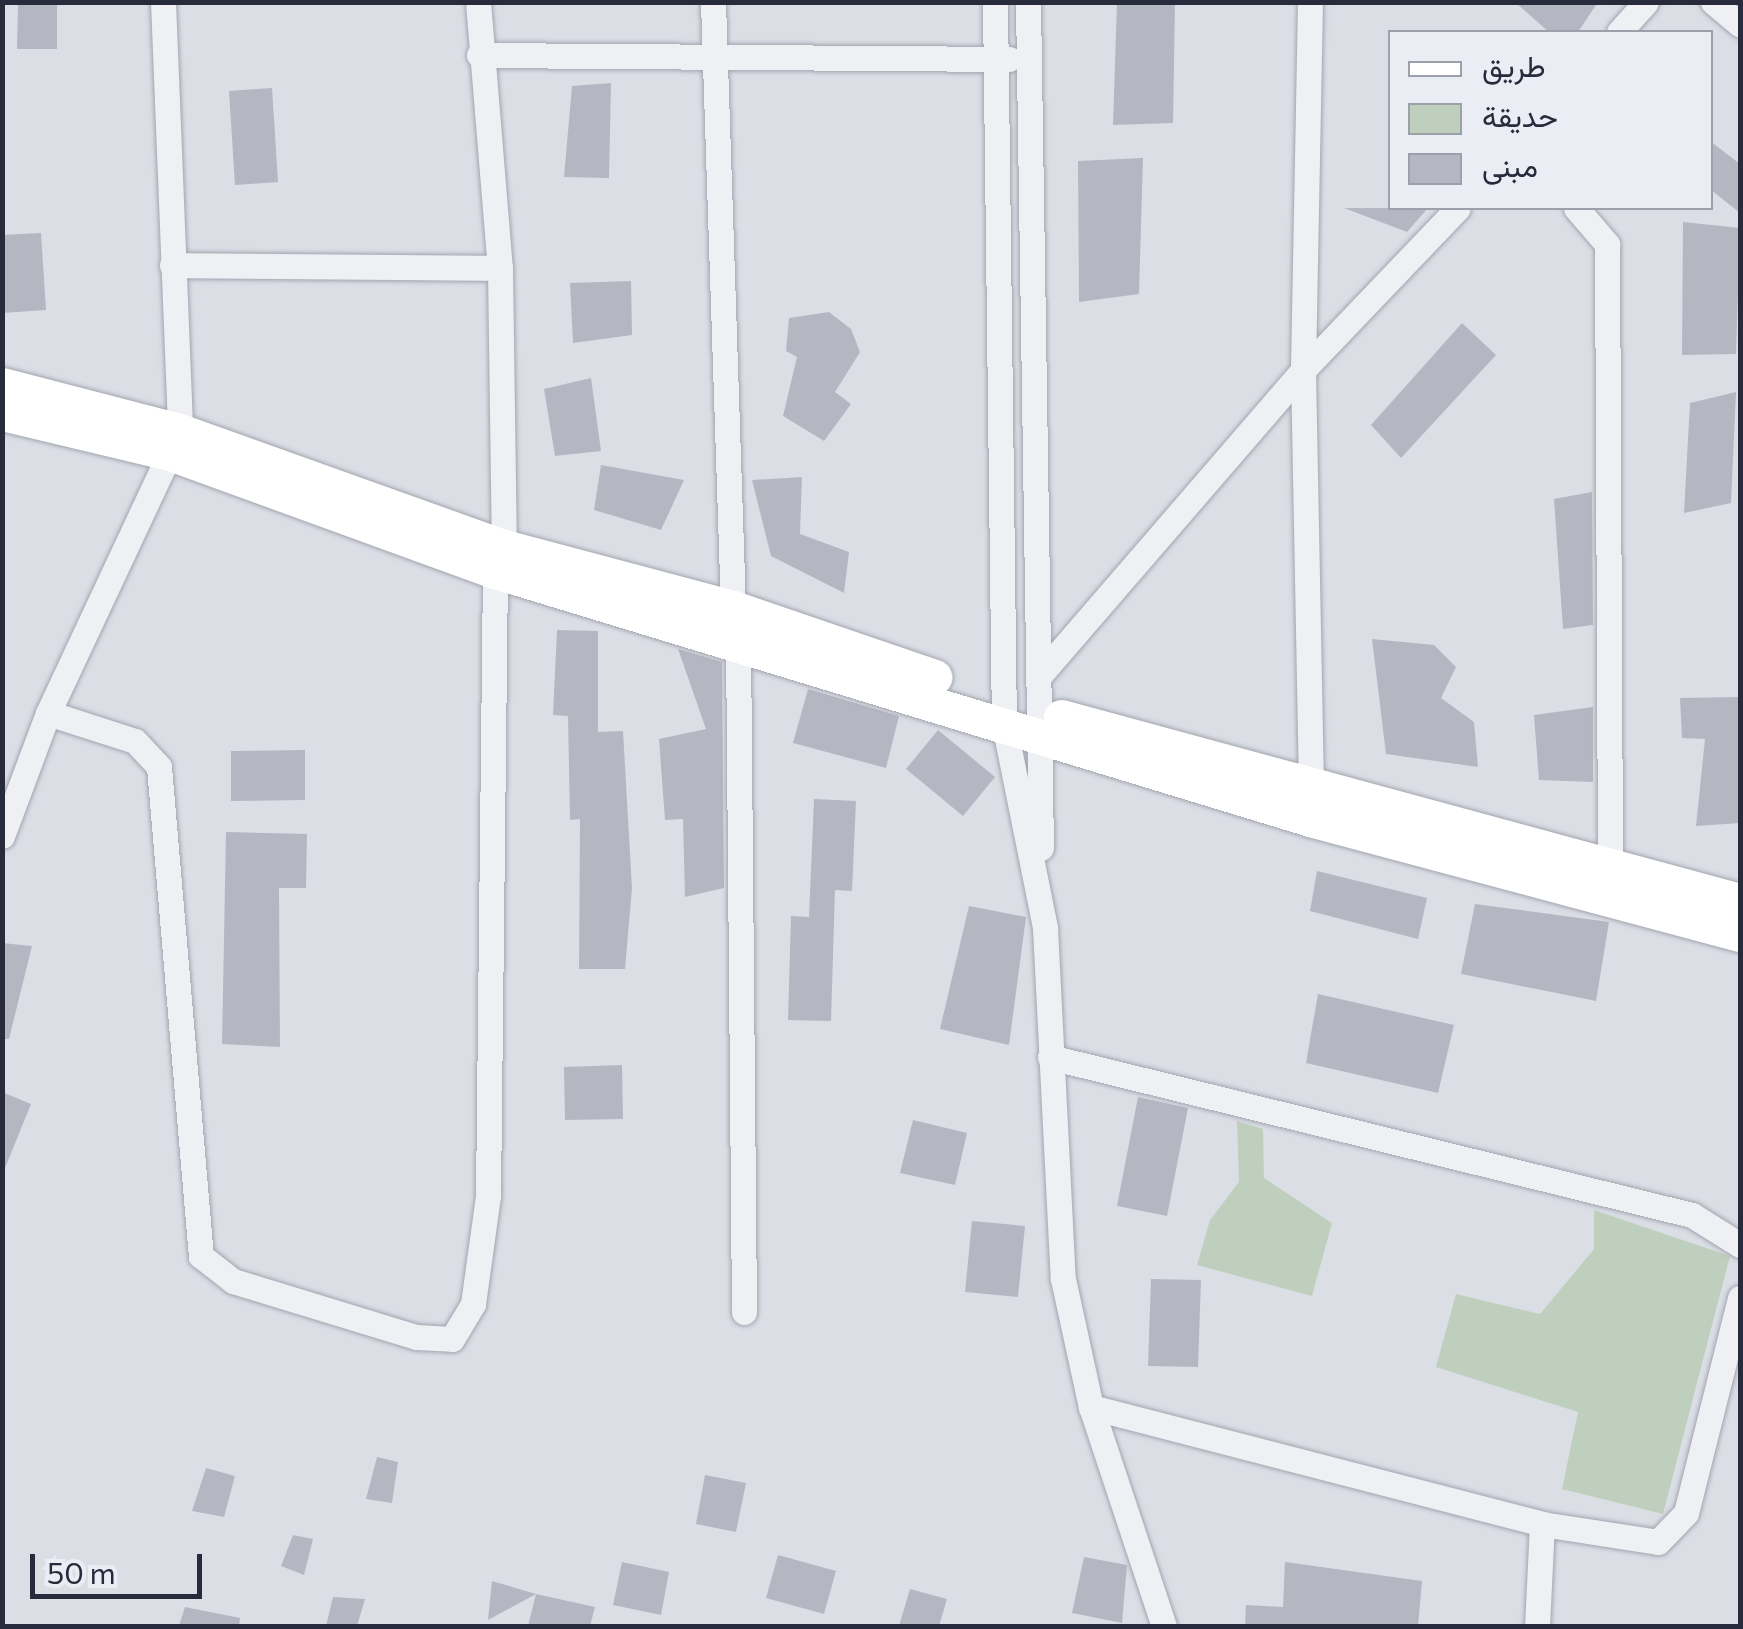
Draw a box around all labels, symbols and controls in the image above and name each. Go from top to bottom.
legend [1388,30,1713,210]
text: طريق [1482,46,1546,83]
text: حديقة [1482,96,1558,133]
text: مبنى [1482,146,1538,183]
scale bar [35,1534,208,1596]
text: 50 m [47,1553,116,1590]

